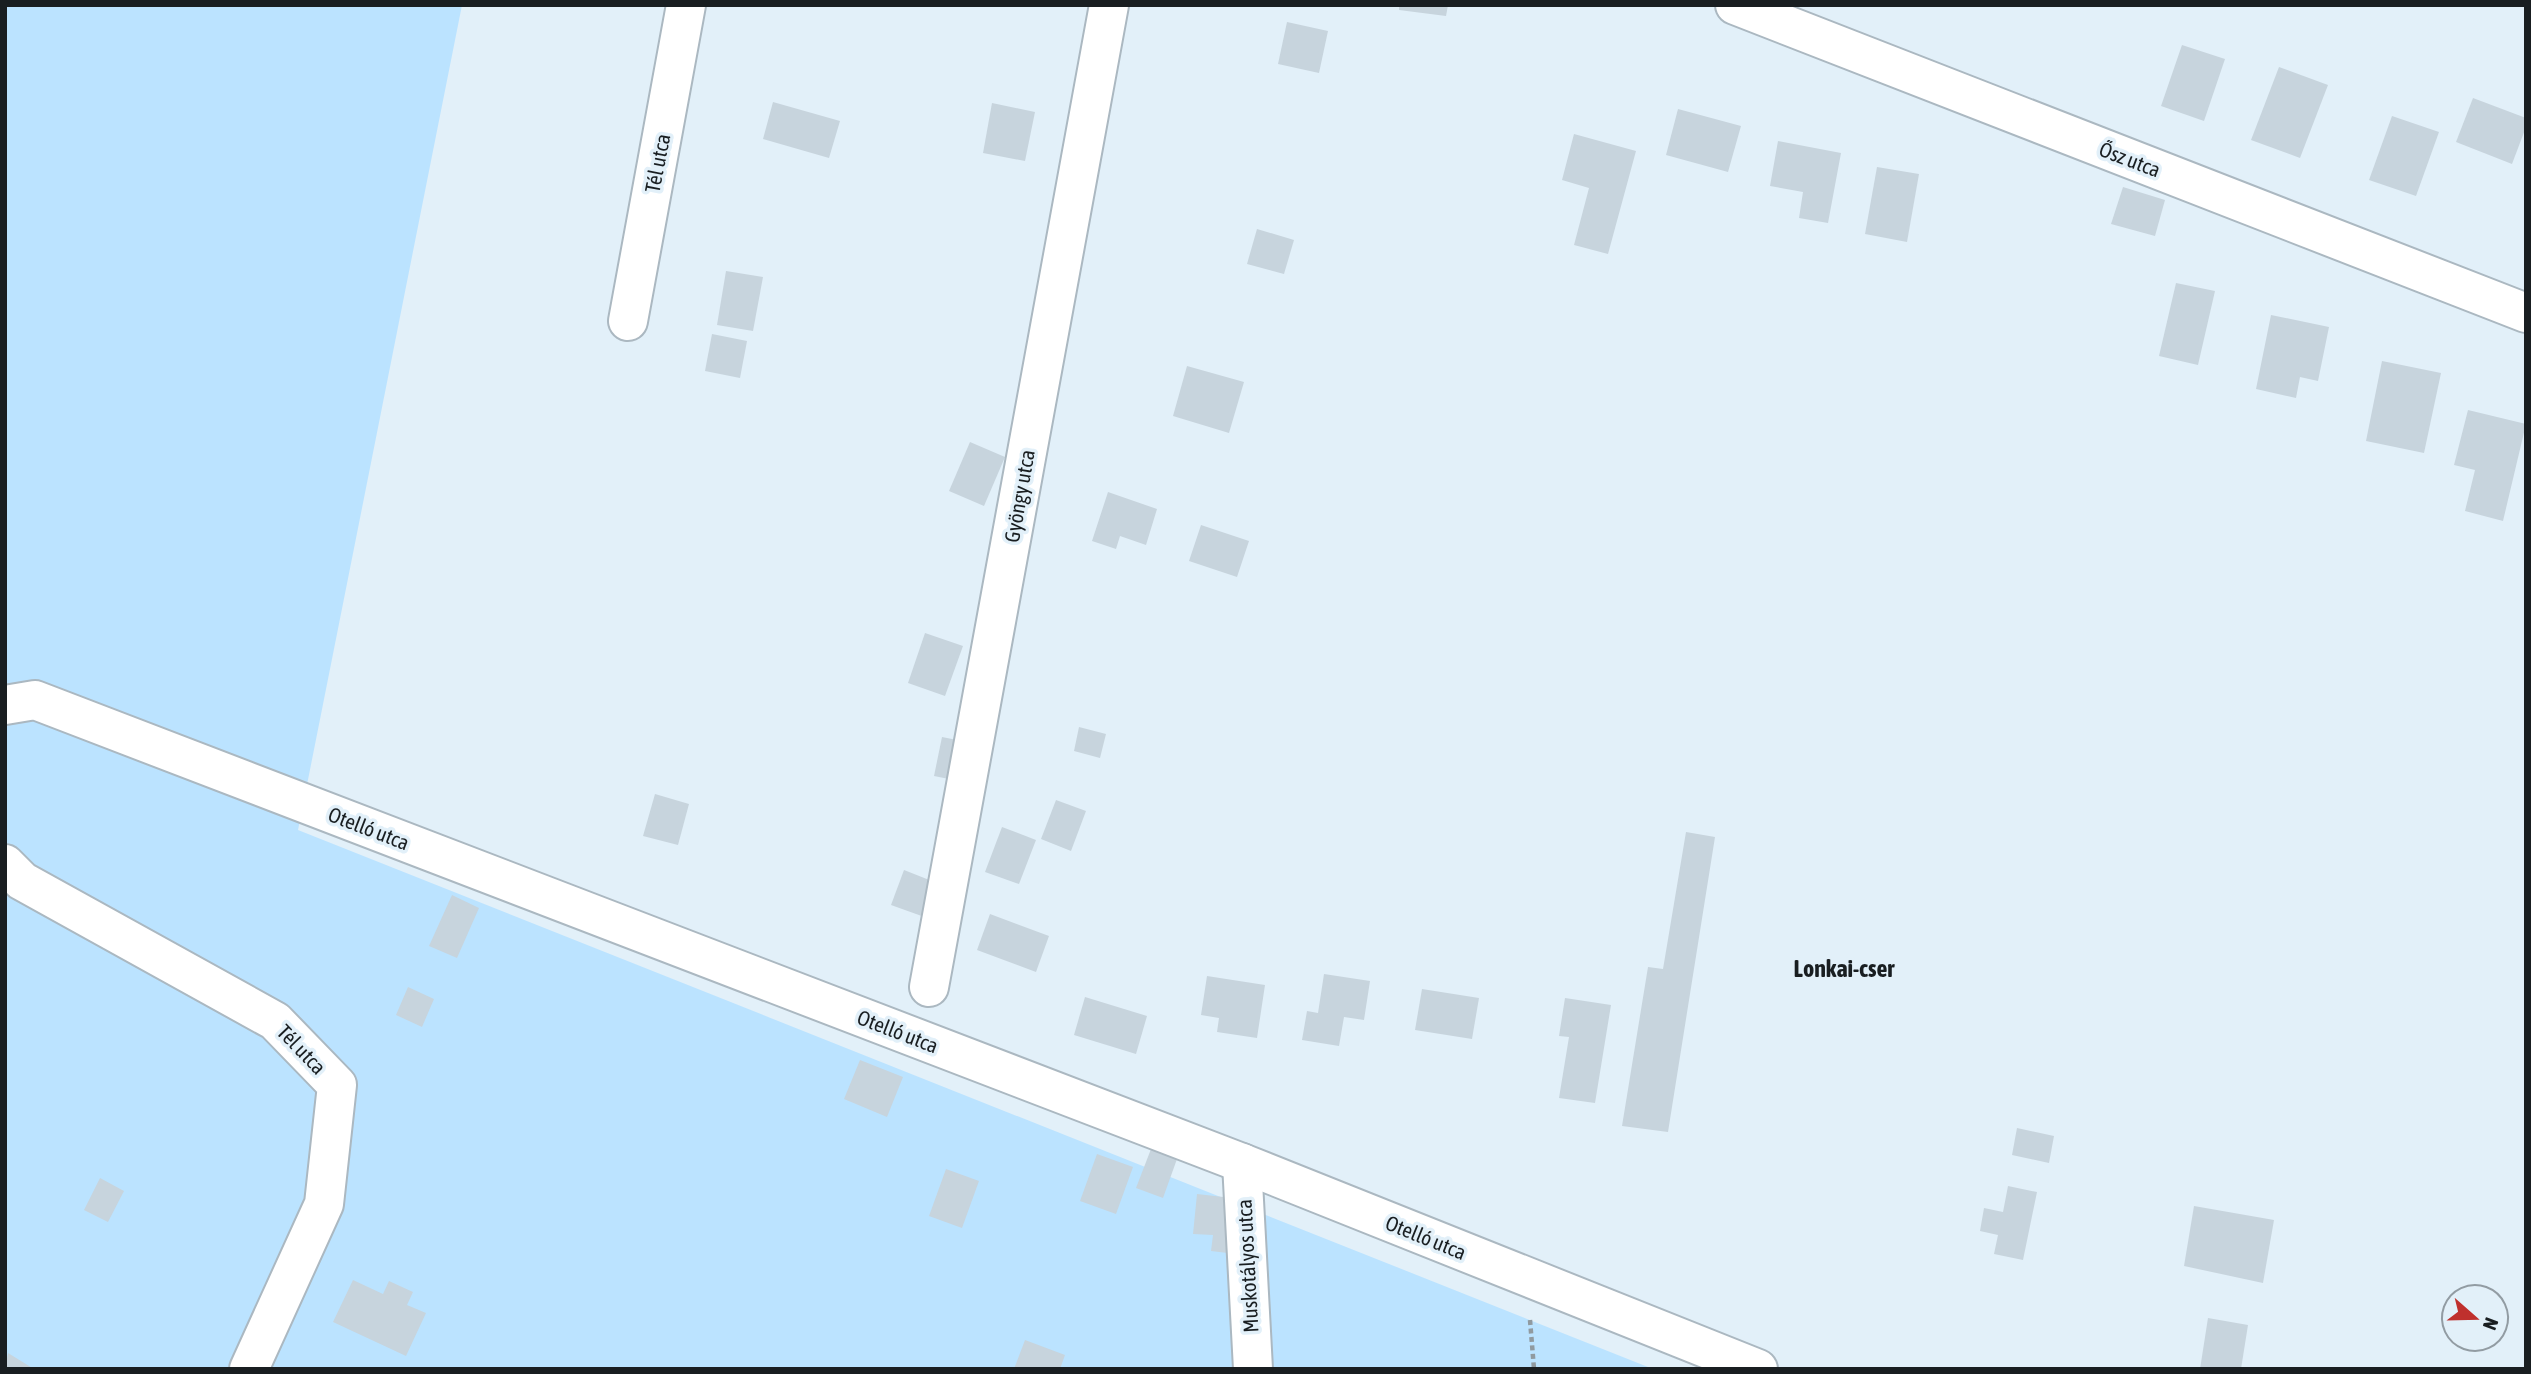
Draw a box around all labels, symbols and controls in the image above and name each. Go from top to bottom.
street label: Tél utca [640,132,674,194]
street label: Ősz utca [2096,136,2164,182]
street label: Gyöngy utca [999,448,1039,544]
street label: Otelló utca [325,802,413,854]
district label: Lonkai-cser [1794,955,1895,982]
street label: Otelló utca [854,1005,942,1057]
street label: Tél utca [273,1019,331,1079]
street label: Muskotályos utca [1232,1199,1262,1333]
street label: Otelló utca [1382,1210,1470,1264]
north arrow [2440,1283,2510,1353]
text: N [2479,1315,2503,1333]

